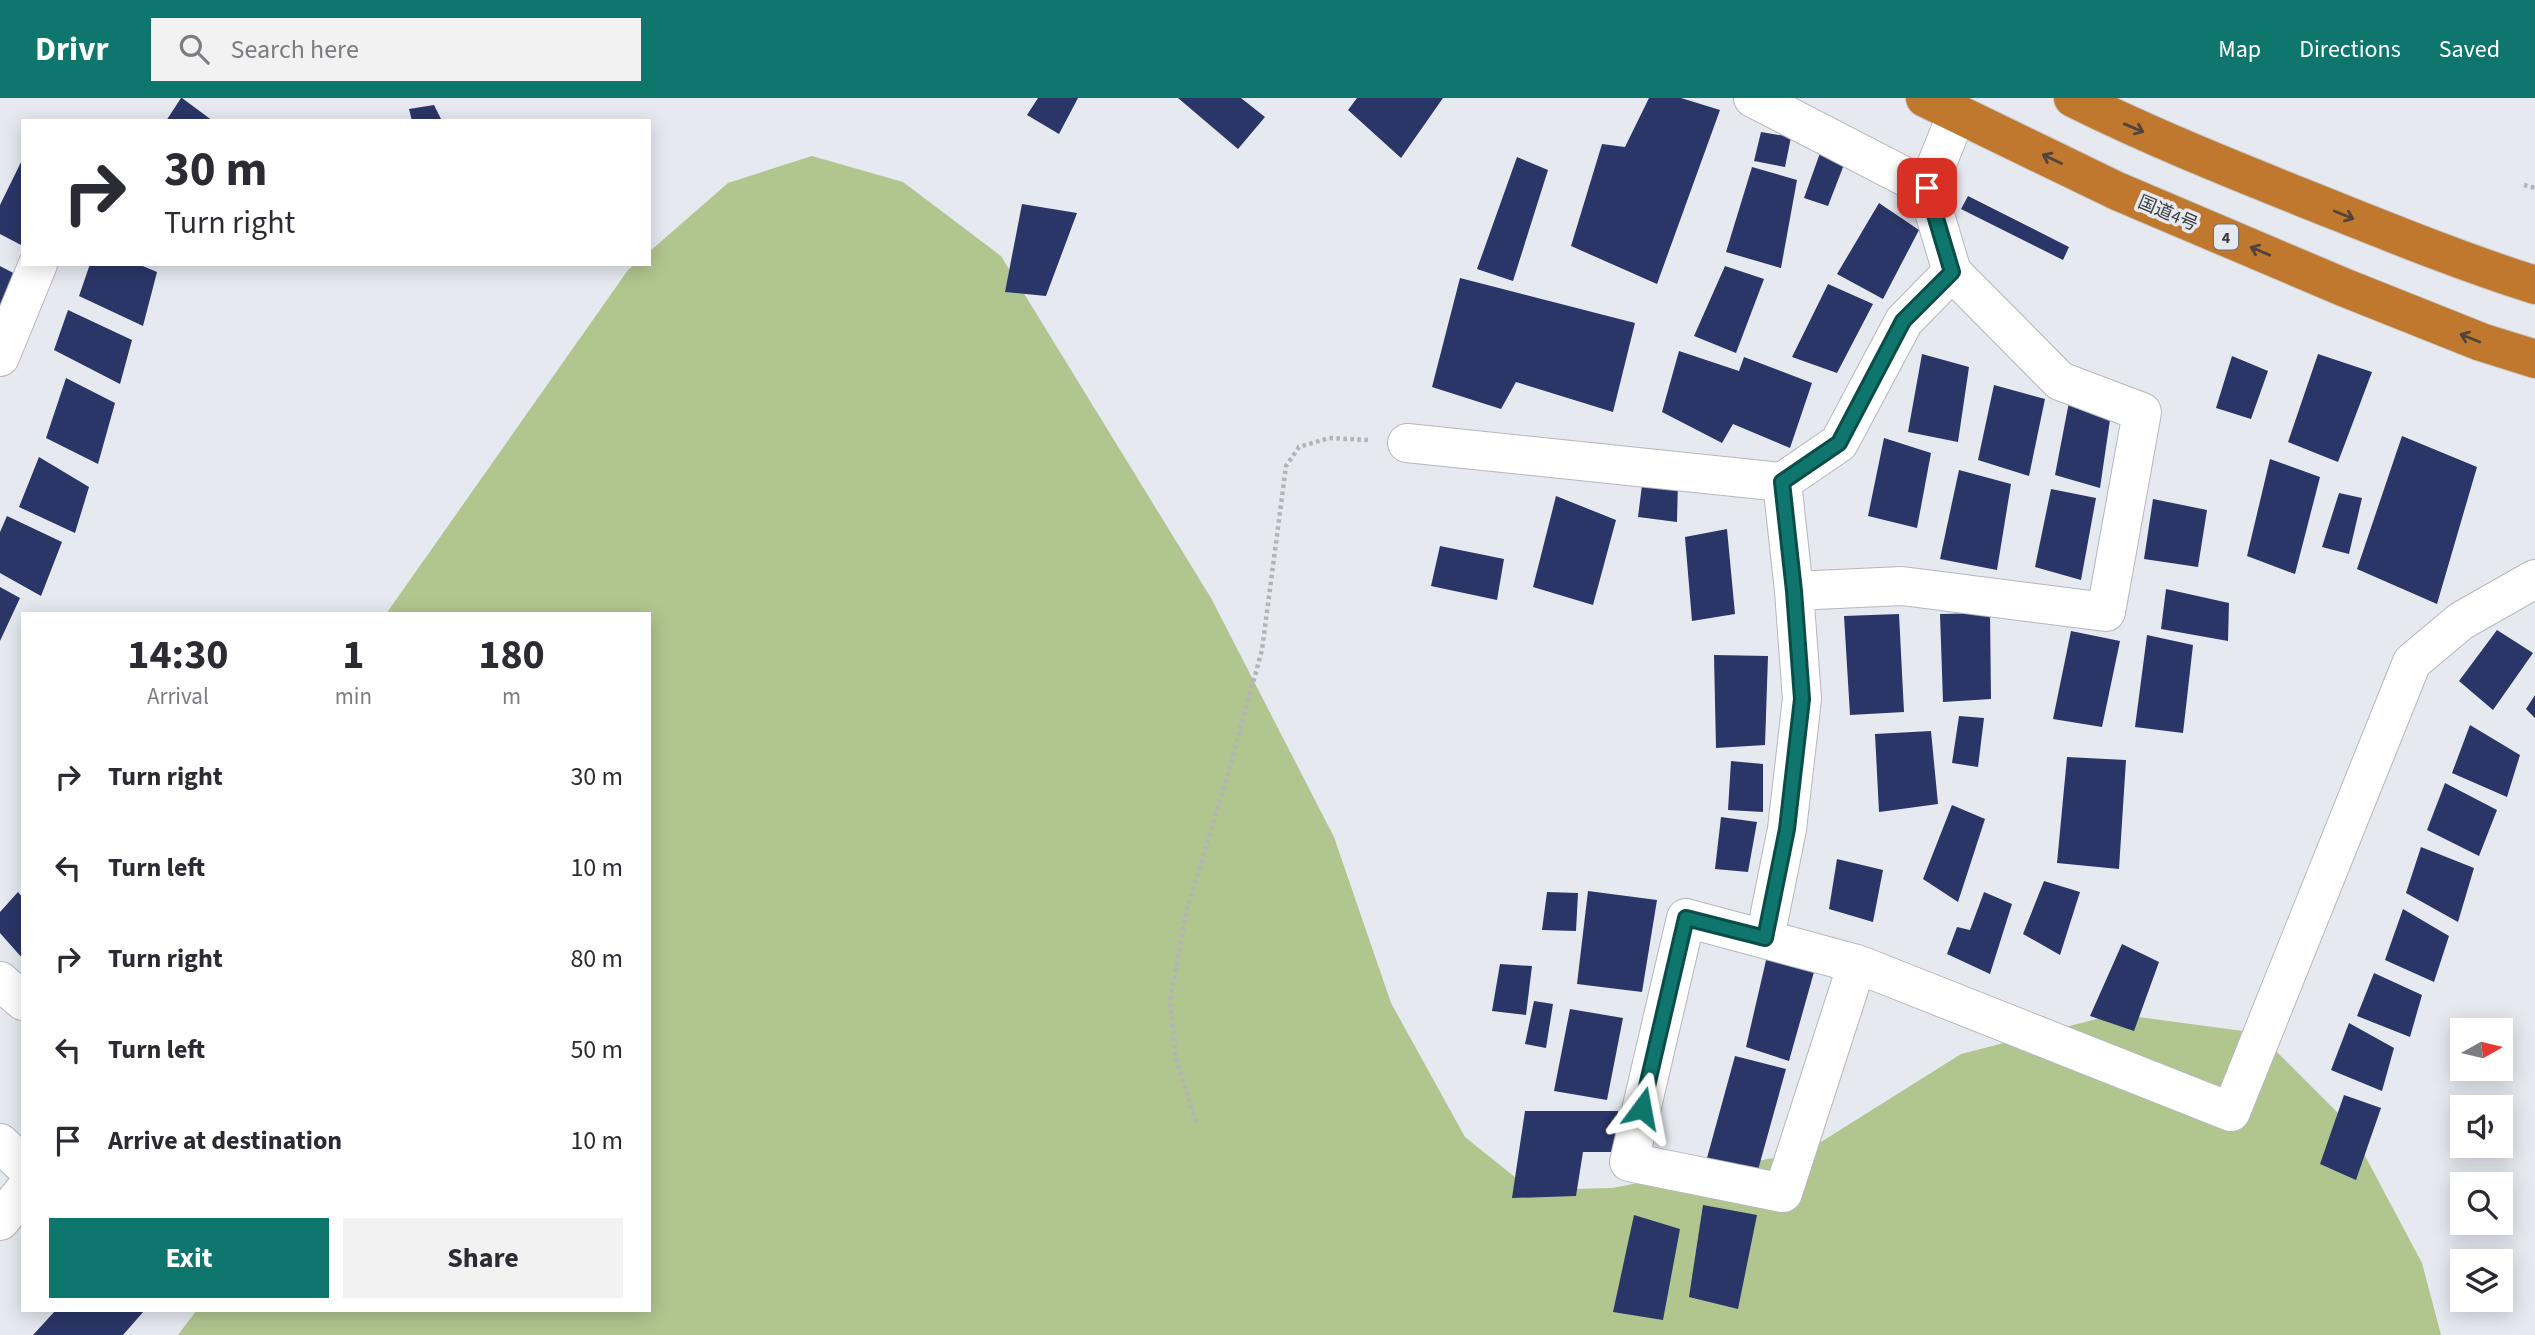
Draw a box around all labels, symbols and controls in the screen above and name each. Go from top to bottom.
search box [151,18,641,81]
text: Drivr [35,26,109,73]
icon: search [175,30,213,68]
text: Search here [231,31,359,68]
text: Map [2218,32,2261,67]
text: Directions [2299,32,2401,67]
text: Saved [2439,32,2500,67]
one-way arrow [2123,122,2144,135]
text: 30 m [164,135,268,205]
icon: right [49,147,140,238]
one-way arrow [2042,152,2063,166]
pin [1897,158,1957,218]
icon: arrive [1908,169,1946,207]
street label: 国道4号 [2134,190,2202,237]
text: Turn right [164,200,295,246]
one-way arrow [2333,209,2355,222]
road number: 4 [2214,225,2238,250]
one-way arrow [2249,244,2271,257]
one-way arrow [2460,330,2481,343]
text: 14:30 [127,625,229,685]
text: 1 [342,625,364,685]
text: 180 [478,625,545,685]
text: Arrival [147,680,209,713]
text: min [335,680,372,713]
text: m [502,680,521,713]
icon: right [49,758,87,796]
text: Turn right [108,758,223,795]
text: 30 m [570,758,623,795]
icon: left [49,849,87,887]
text: Turn left [108,849,205,886]
text: 10 m [570,849,623,886]
icon: right [49,940,87,978]
text: Turn right [108,940,223,977]
text: 80 m [570,940,623,977]
north arrow [2450,1018,2513,1082]
map controls [2450,1018,2513,1312]
icon: left [49,1031,87,1069]
text: Turn left [108,1031,205,1068]
text: 50 m [570,1031,623,1068]
position arrow [1605,1071,1679,1145]
button: sound [2450,1095,2513,1158]
icon: arrive [49,1122,87,1160]
text: Arrive at destination [108,1122,342,1159]
text: 10 m [570,1122,623,1159]
button: search [2450,1172,2513,1235]
button: Exit [49,1218,329,1298]
button: Share [343,1218,623,1298]
button: layers [2450,1249,2513,1312]

